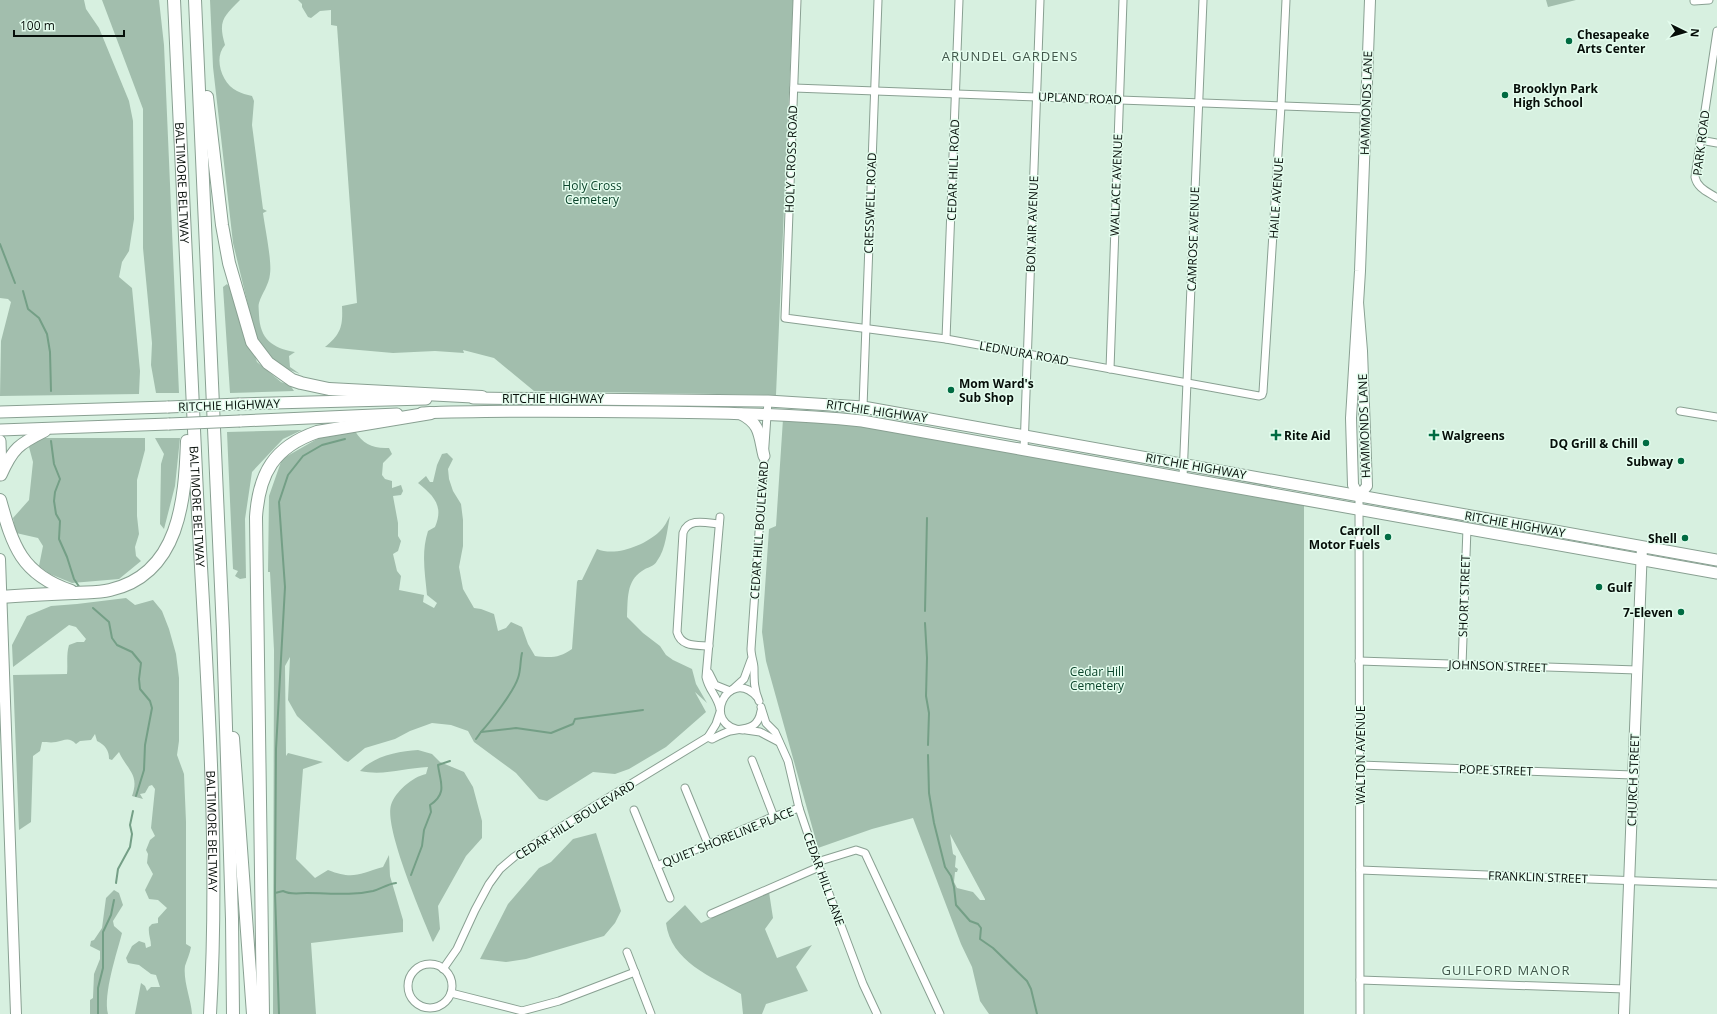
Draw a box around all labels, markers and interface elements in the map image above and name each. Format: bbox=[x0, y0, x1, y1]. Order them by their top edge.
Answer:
scale bar bbox=[14, 12, 124, 38]
north arrow bbox=[1665, 12, 1705, 52]
text: 100 m bbox=[20, 17, 55, 34]
place label: Chesapeake Arts Center bbox=[1577, 26, 1649, 57]
text: N bbox=[1688, 28, 1703, 38]
marker: Chesapeake Arts Center bbox=[1564, 36, 1574, 46]
district label: ARUNDEL GARDENS bbox=[942, 47, 1078, 65]
street label: HAMMONDS LANE bbox=[1356, 51, 1376, 155]
place label: Brooklyn Park High School bbox=[1513, 80, 1599, 111]
street label: UPLAND ROAD bbox=[1038, 88, 1122, 108]
marker: Brooklyn Park High School bbox=[1500, 90, 1510, 100]
street label: HOLY CROSS ROAD bbox=[781, 105, 801, 213]
street label: PARK ROAD bbox=[1689, 109, 1713, 177]
street label: CEDAR HILL ROAD bbox=[943, 119, 963, 221]
street label: BALTIMORE BELTWAY bbox=[172, 122, 194, 244]
street label: WALLACE AVENUE bbox=[1106, 134, 1126, 236]
street label: CRESSWELL ROAD bbox=[860, 152, 880, 254]
street label: HAILE AVENUE bbox=[1265, 157, 1287, 239]
street label: BON AIR AVENUE bbox=[1022, 175, 1042, 273]
park label: Holy Cross Cemetery bbox=[562, 177, 622, 208]
street label: CAMROSE AVENUE bbox=[1183, 186, 1203, 292]
street label: LEDNURA ROAD bbox=[978, 337, 1070, 369]
street label: HAMMONDS LANE bbox=[1354, 374, 1374, 478]
place label: Mom Ward's Sub Shop bbox=[959, 375, 1034, 406]
marker: Mom Ward's Sub Shop bbox=[946, 385, 956, 395]
street label: RITCHIE HIGHWAY bbox=[502, 390, 604, 407]
street label: RITCHIE HIGHWAY bbox=[178, 395, 281, 415]
street label: RITCHIE HIGHWAY bbox=[825, 395, 929, 427]
place label: Rite Aid bbox=[1284, 427, 1331, 444]
place label: Walgreens bbox=[1442, 427, 1505, 444]
marker: Rite Aid bbox=[1271, 430, 1281, 440]
marker: Walgreens bbox=[1429, 430, 1439, 440]
place label: DQ Grill & Chill bbox=[1550, 435, 1638, 452]
marker: DQ Grill & Chill bbox=[1641, 438, 1651, 448]
street label: BALTIMORE BELTWAY bbox=[186, 445, 210, 568]
street label: RITCHIE HIGHWAY bbox=[1144, 449, 1248, 483]
place label: Subway bbox=[1627, 453, 1673, 470]
marker: Subway bbox=[1676, 456, 1686, 466]
street label: CEDAR HILL BOULEVARD bbox=[746, 460, 772, 600]
street label: RITCHIE HIGHWAY bbox=[1463, 507, 1567, 541]
place label: Carroll Motor Fuels bbox=[1309, 522, 1380, 553]
place label: Shell bbox=[1648, 530, 1677, 547]
marker: Carroll Motor Fuels bbox=[1383, 532, 1393, 542]
marker: Shell bbox=[1680, 533, 1690, 543]
street label: SHORT STREET bbox=[1454, 554, 1474, 637]
place label: Gulf bbox=[1607, 579, 1633, 596]
marker: Gulf bbox=[1594, 582, 1604, 592]
place label: 7-Eleven bbox=[1623, 604, 1673, 621]
marker: 7-Eleven bbox=[1676, 607, 1686, 617]
street label: JOHNSON STREET bbox=[1447, 656, 1548, 676]
park label: Cedar Hill Cemetery bbox=[1070, 663, 1125, 694]
street label: WALTON AVENUE bbox=[1352, 706, 1369, 804]
street label: CHURCH STREET bbox=[1623, 733, 1643, 827]
street label: POPE STREET bbox=[1459, 760, 1534, 780]
street label: BALTIMORE BELTWAY bbox=[203, 770, 222, 892]
street label: CEDAR HILL BOULEVARD bbox=[512, 776, 638, 864]
street label: QUIET SHORELINE PLACE bbox=[660, 803, 796, 871]
street label: CEDAR HILL LANE bbox=[799, 830, 849, 928]
street label: FRANKLIN STREET bbox=[1488, 867, 1589, 887]
district label: GUILFORD MANOR bbox=[1442, 961, 1570, 979]

